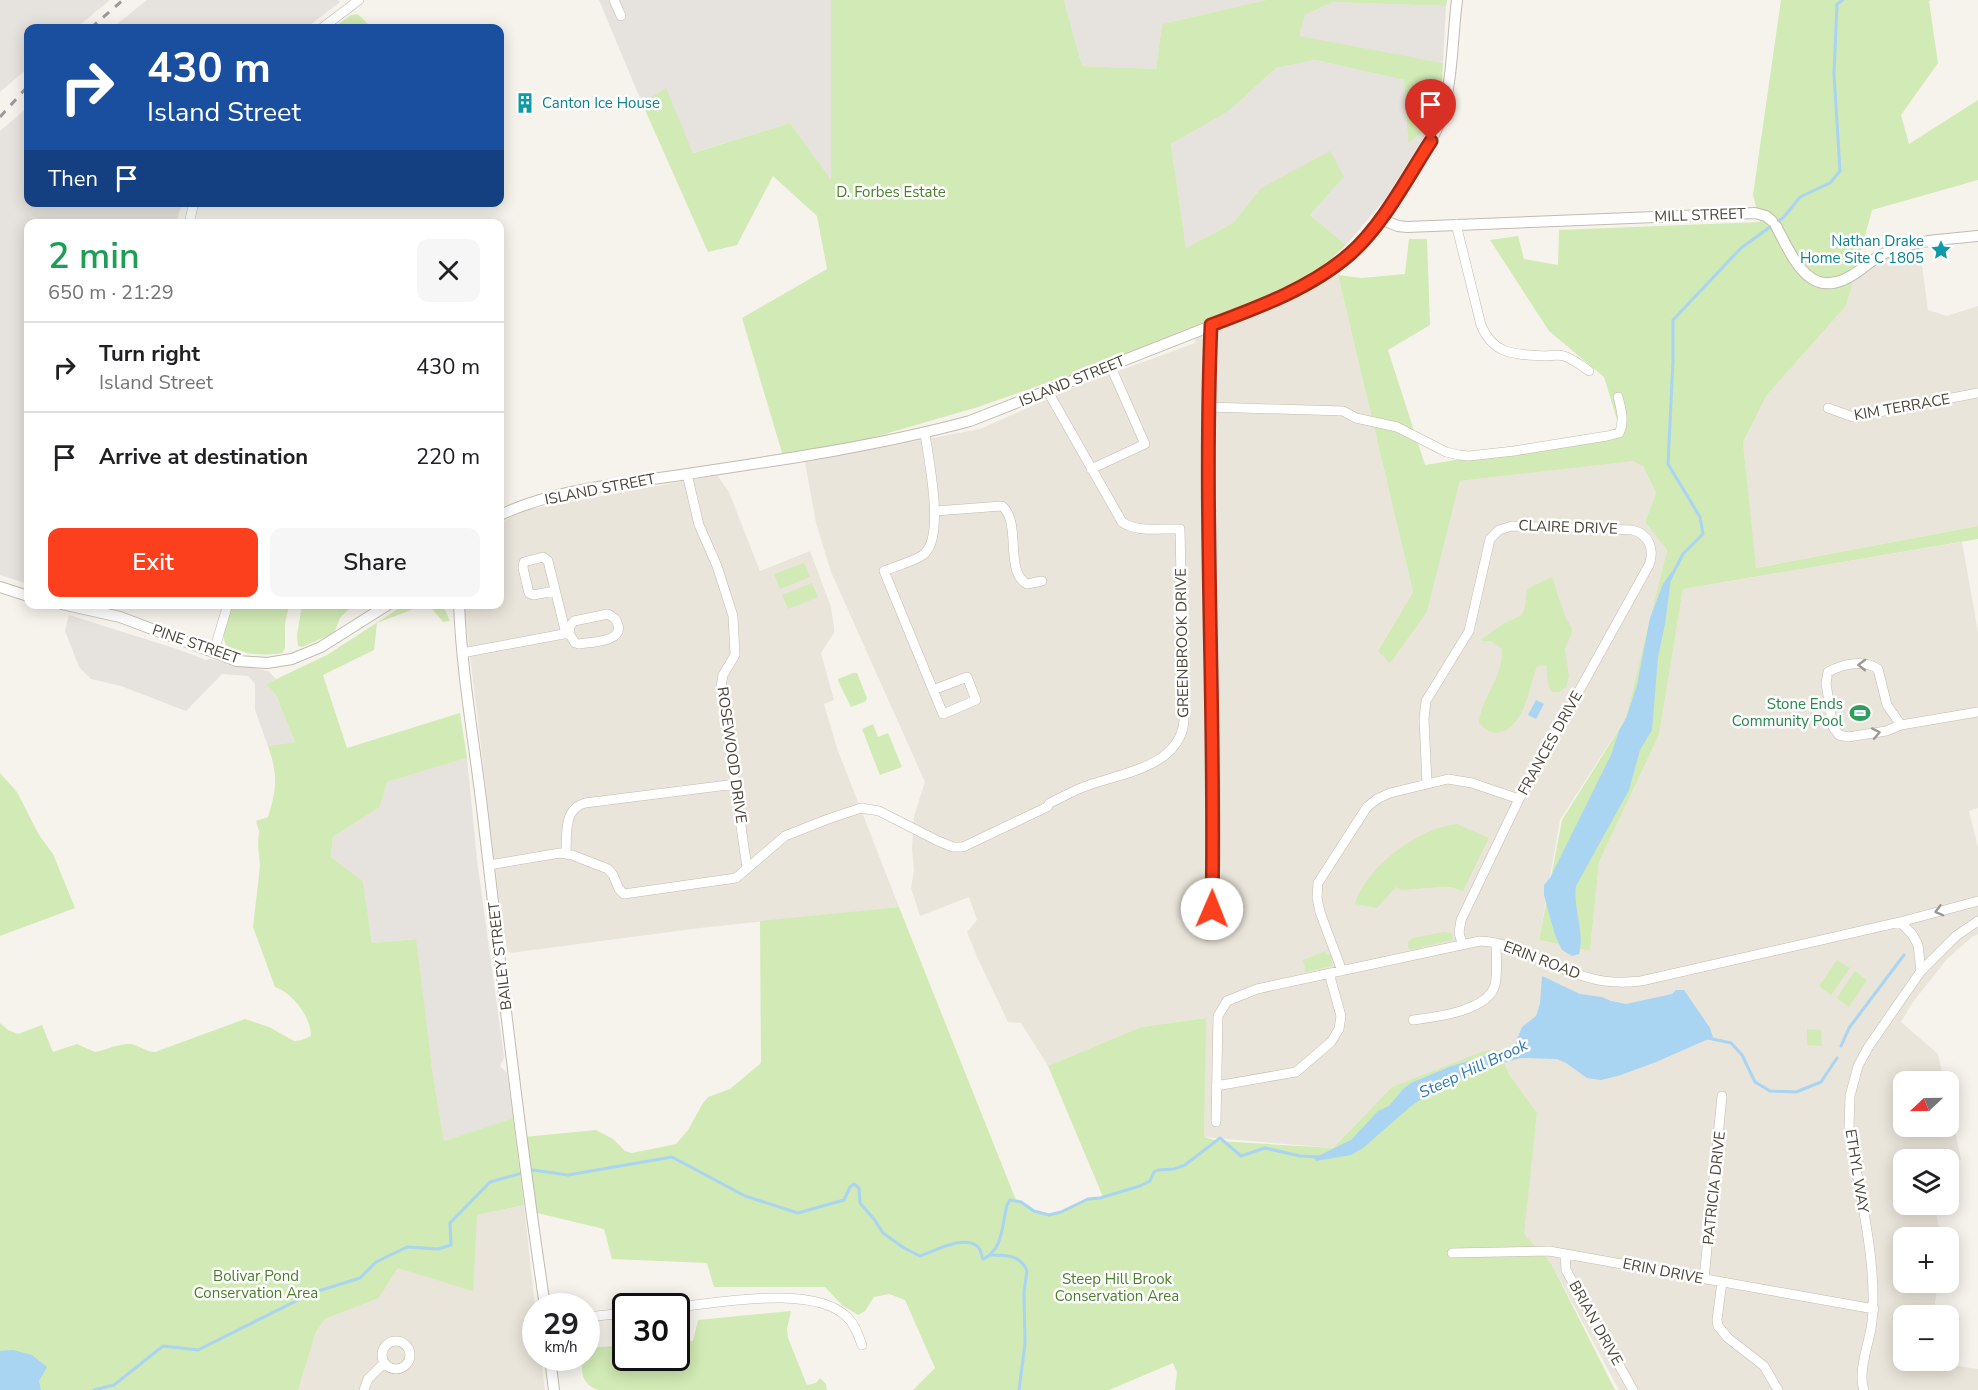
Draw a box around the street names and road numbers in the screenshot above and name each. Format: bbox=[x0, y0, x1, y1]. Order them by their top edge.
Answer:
street label: MILL STREET bbox=[1654, 203, 1746, 227]
street label: ISLAND STREET bbox=[1016, 351, 1128, 411]
street label: KIM TERRACE bbox=[1852, 389, 1952, 425]
street label: ISLAND STREET bbox=[543, 468, 657, 510]
street label: CLAIRE DRIVE bbox=[1518, 515, 1618, 539]
street label: GREENBROOK DRIVE bbox=[1171, 568, 1193, 718]
street label: PINE STREET bbox=[150, 620, 242, 668]
street label: ROSEWOOD DRIVE bbox=[713, 685, 751, 825]
street label: FRANCES DRIVE bbox=[1513, 687, 1587, 799]
street label: BAILEY STREET bbox=[483, 901, 517, 1011]
street label: ERIN ROAD bbox=[1501, 936, 1583, 984]
street label: ETHYL WAY bbox=[1840, 1128, 1874, 1215]
street label: PATRICIA DRIVE bbox=[1698, 1130, 1730, 1246]
street label: ERIN DRIVE bbox=[1621, 1253, 1705, 1289]
street label: BRIAN DRIVE bbox=[1564, 1277, 1628, 1369]

